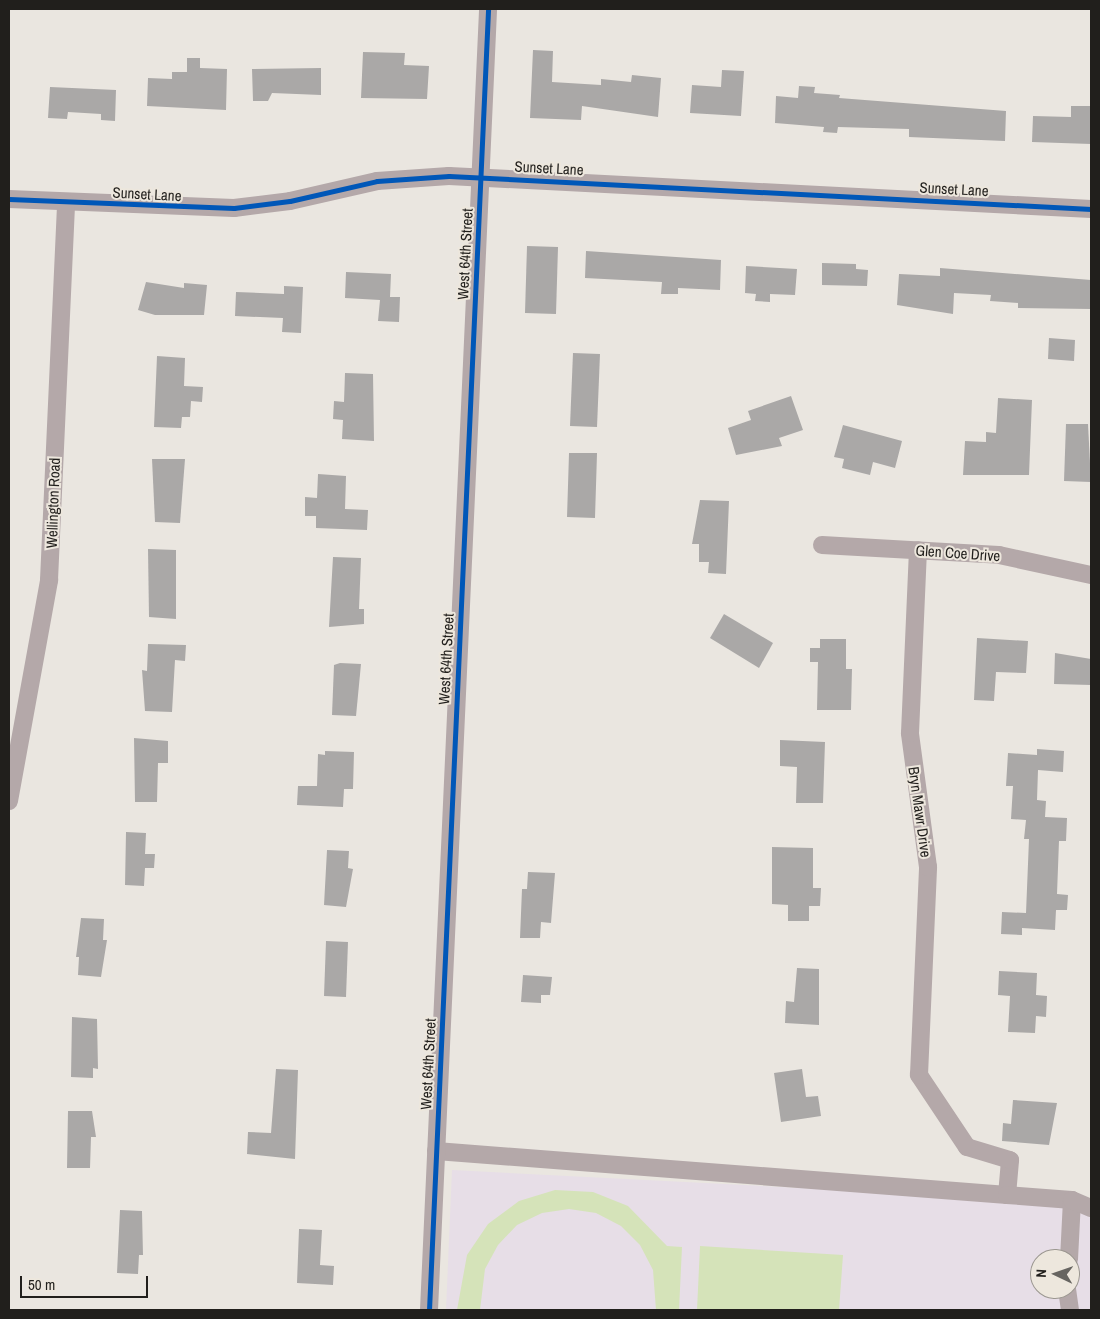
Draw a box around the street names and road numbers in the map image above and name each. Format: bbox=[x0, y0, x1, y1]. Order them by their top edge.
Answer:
street label: Sunset Lane bbox=[514, 157, 584, 179]
street label: Sunset Lane bbox=[919, 178, 989, 200]
street label: Sunset Lane bbox=[112, 183, 182, 205]
street label: West 64th Street bbox=[454, 208, 476, 300]
street label: Wellington Road bbox=[42, 457, 64, 549]
street label: Glen Coe Drive bbox=[915, 541, 1001, 565]
street label: West 64th Street bbox=[435, 613, 457, 705]
street label: Bryn Mawr Drive bbox=[905, 765, 935, 859]
street label: West 64th Street bbox=[417, 1018, 439, 1110]

